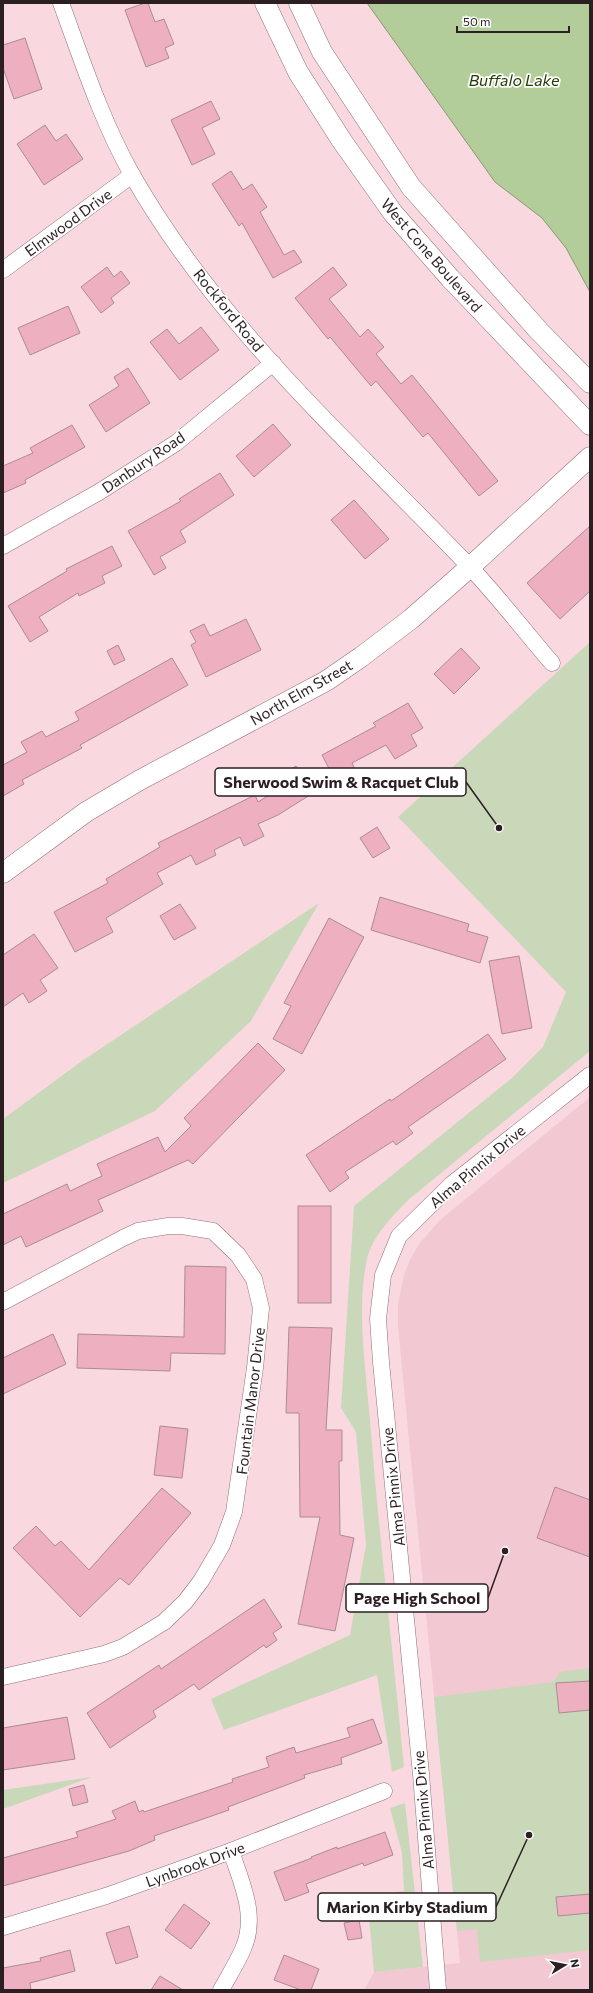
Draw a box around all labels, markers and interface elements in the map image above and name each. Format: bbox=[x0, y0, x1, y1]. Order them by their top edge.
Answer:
scale bar bbox=[457, 8, 569, 34]
text: 50 m bbox=[463, 14, 491, 28]
water label: Buffalo Lake bbox=[469, 70, 560, 89]
street label: Elmwood Drive bbox=[21, 184, 115, 260]
street label: West Cone Boulevard bbox=[378, 194, 486, 316]
street label: Rockford Road bbox=[190, 265, 268, 355]
street label: Danbury Road bbox=[98, 428, 188, 496]
street label: North Elm Street bbox=[247, 655, 355, 729]
callout: Sherwood Swim & Racquet Club bbox=[215, 768, 466, 796]
text: Sherwood Swim & Racquet Club bbox=[223, 772, 459, 791]
street label: Alma Pinnix Drive bbox=[425, 1121, 529, 1211]
street label: Fountain Manor Drive bbox=[232, 1326, 268, 1476]
street label: Alma Pinnix Drive bbox=[378, 1427, 408, 1547]
callout: Page High School bbox=[346, 1584, 488, 1612]
text: Page High School bbox=[354, 1588, 480, 1607]
street label: Alma Pinnix Drive bbox=[409, 1750, 437, 1870]
street label: Lynbrook Drive bbox=[143, 1838, 247, 1890]
callout: Marion Kirby Stadium bbox=[318, 1893, 496, 1921]
text: Marion Kirby Stadium bbox=[326, 1897, 488, 1916]
north arrow bbox=[545, 1945, 585, 1985]
text: N bbox=[568, 1958, 582, 1968]

